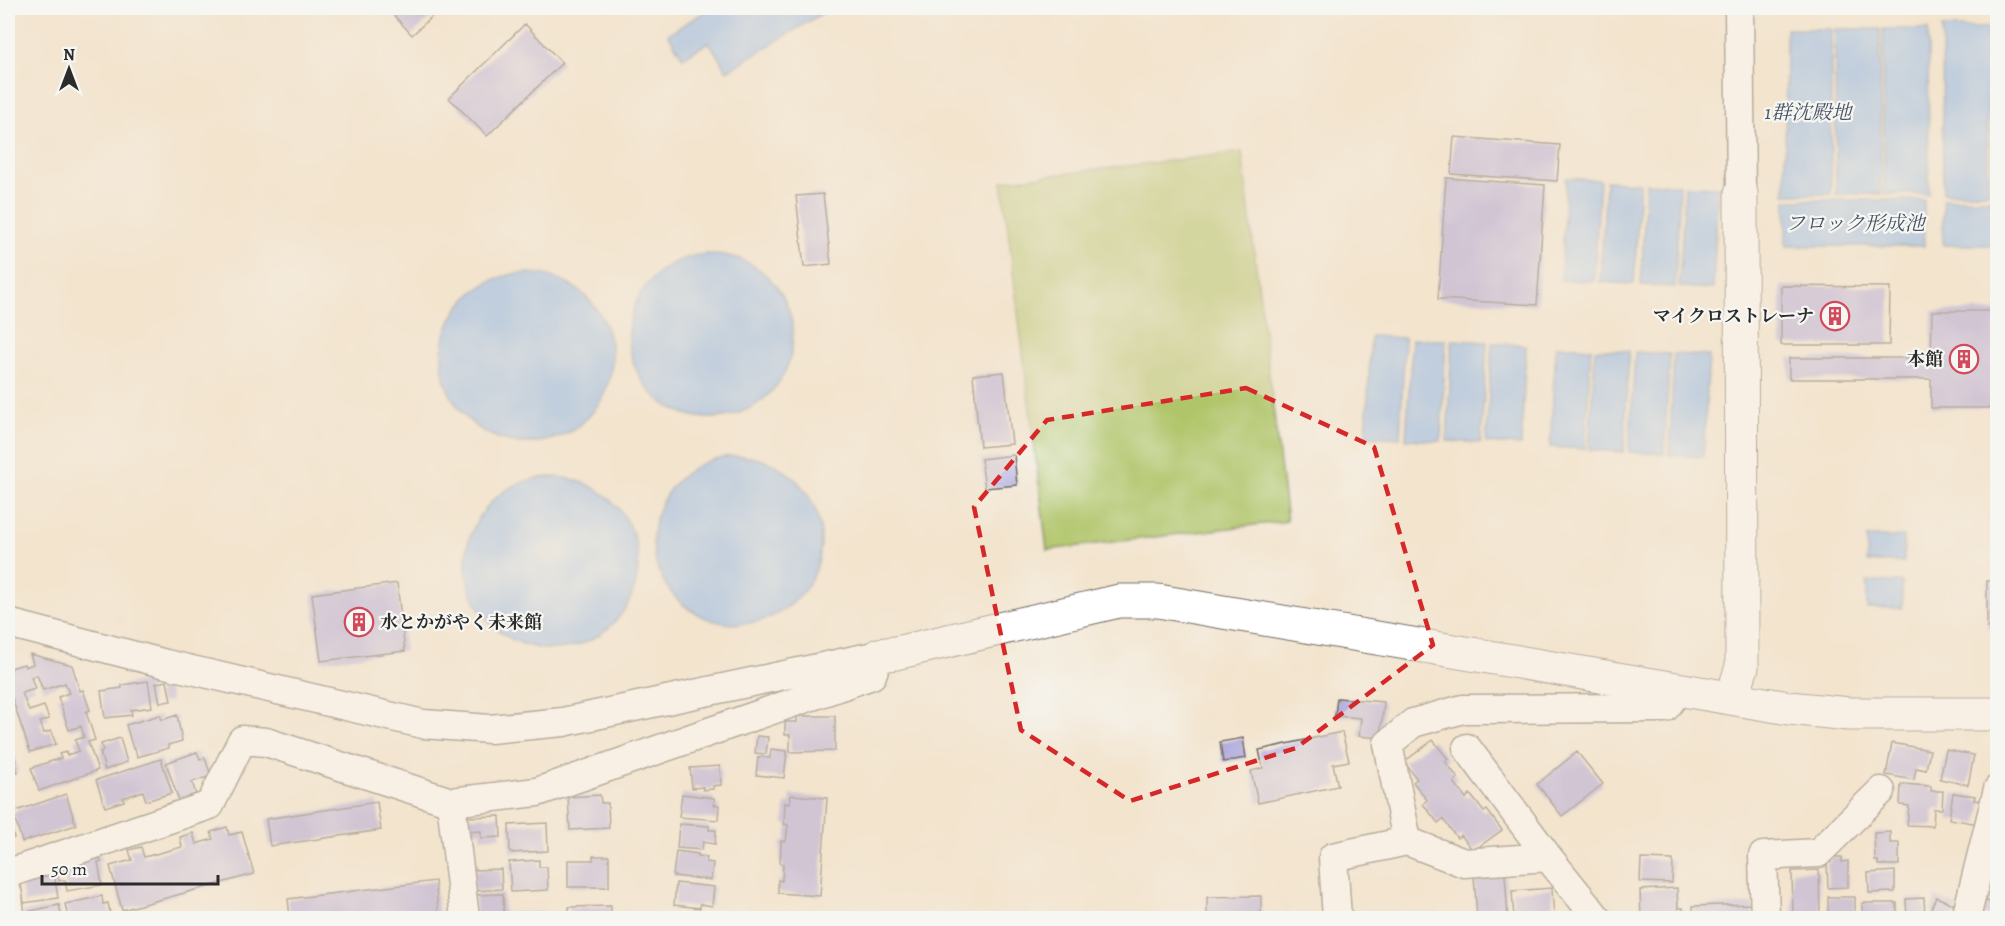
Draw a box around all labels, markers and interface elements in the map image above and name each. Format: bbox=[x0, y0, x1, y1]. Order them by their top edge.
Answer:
north arrow bbox=[39, 39, 99, 99]
text: N bbox=[63, 44, 75, 66]
water label: 1群沈殿地 bbox=[1765, 99, 1853, 126]
water label: フロック形成池 bbox=[1785, 210, 1927, 237]
building icon: マイクロストレーナ bbox=[1819, 300, 1851, 332]
place label: マイクロストレーナ bbox=[1653, 304, 1814, 328]
building icon: 本館 bbox=[1948, 343, 1980, 375]
place label: 本館 bbox=[1907, 347, 1943, 371]
building icon: 水とかがやく未来館 bbox=[343, 606, 375, 638]
place label: 水とかがやく未来館 bbox=[380, 610, 542, 634]
scale bar bbox=[42, 848, 218, 886]
text: 50 m bbox=[51, 857, 87, 881]

